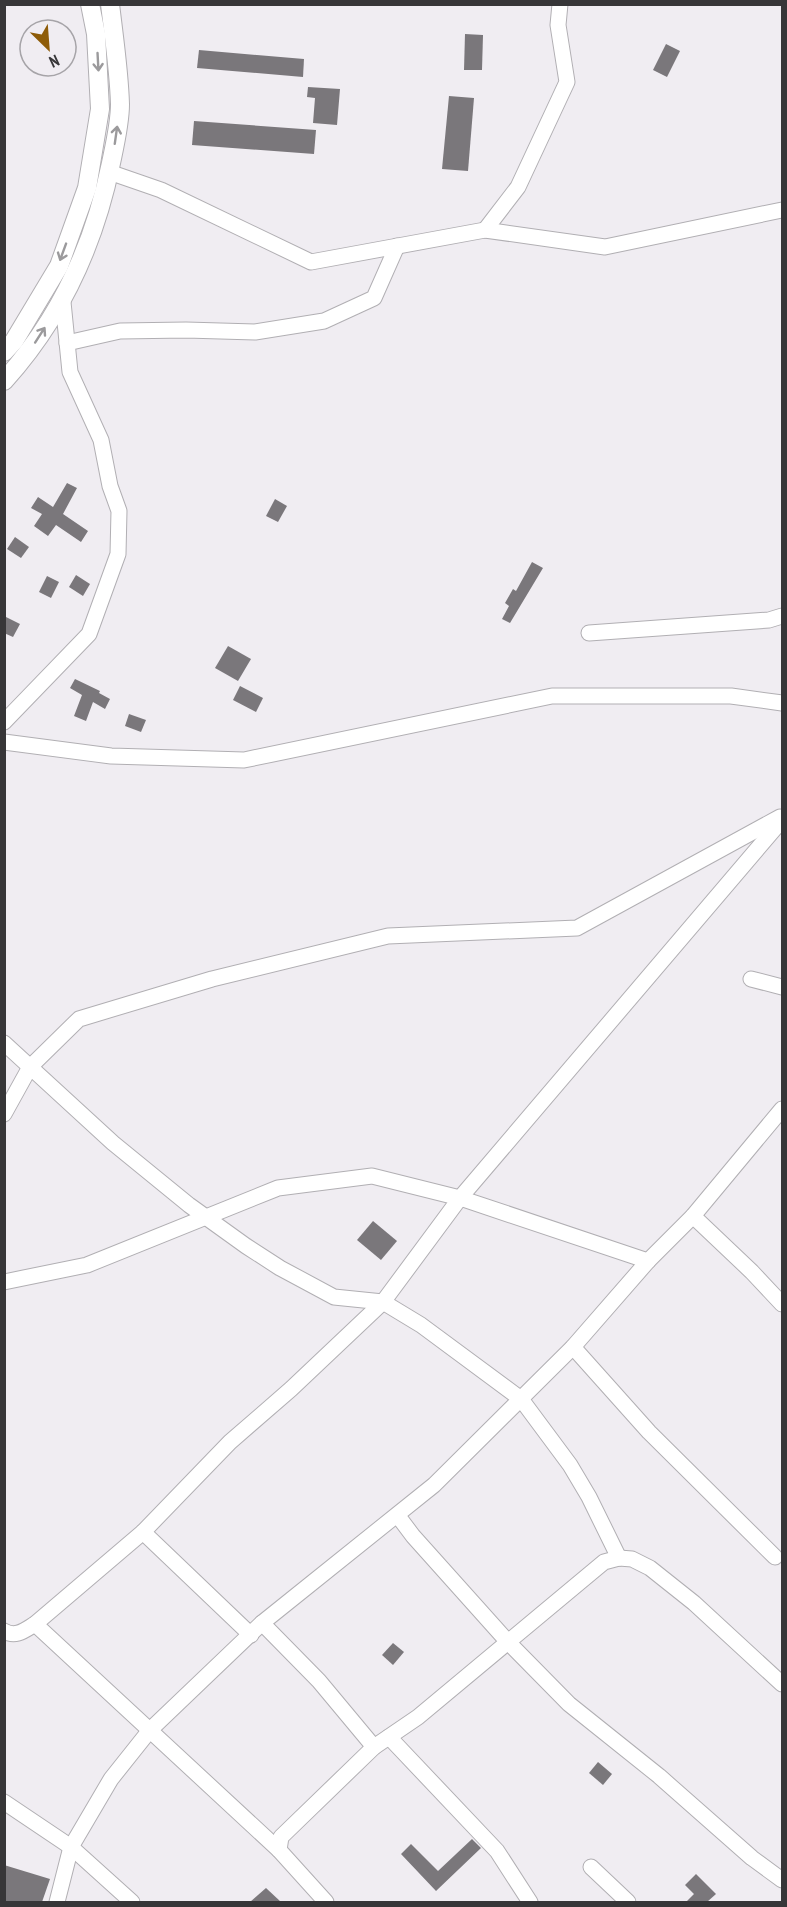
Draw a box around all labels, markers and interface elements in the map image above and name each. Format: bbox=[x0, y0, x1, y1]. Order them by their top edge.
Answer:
north arrow bbox=[18, 18, 78, 78]
text: N bbox=[46, 51, 62, 72]
one-way arrow bbox=[92, 52, 103, 72]
one-way arrow bbox=[110, 126, 121, 145]
one-way arrow bbox=[57, 242, 68, 261]
one-way arrow bbox=[34, 327, 47, 344]

